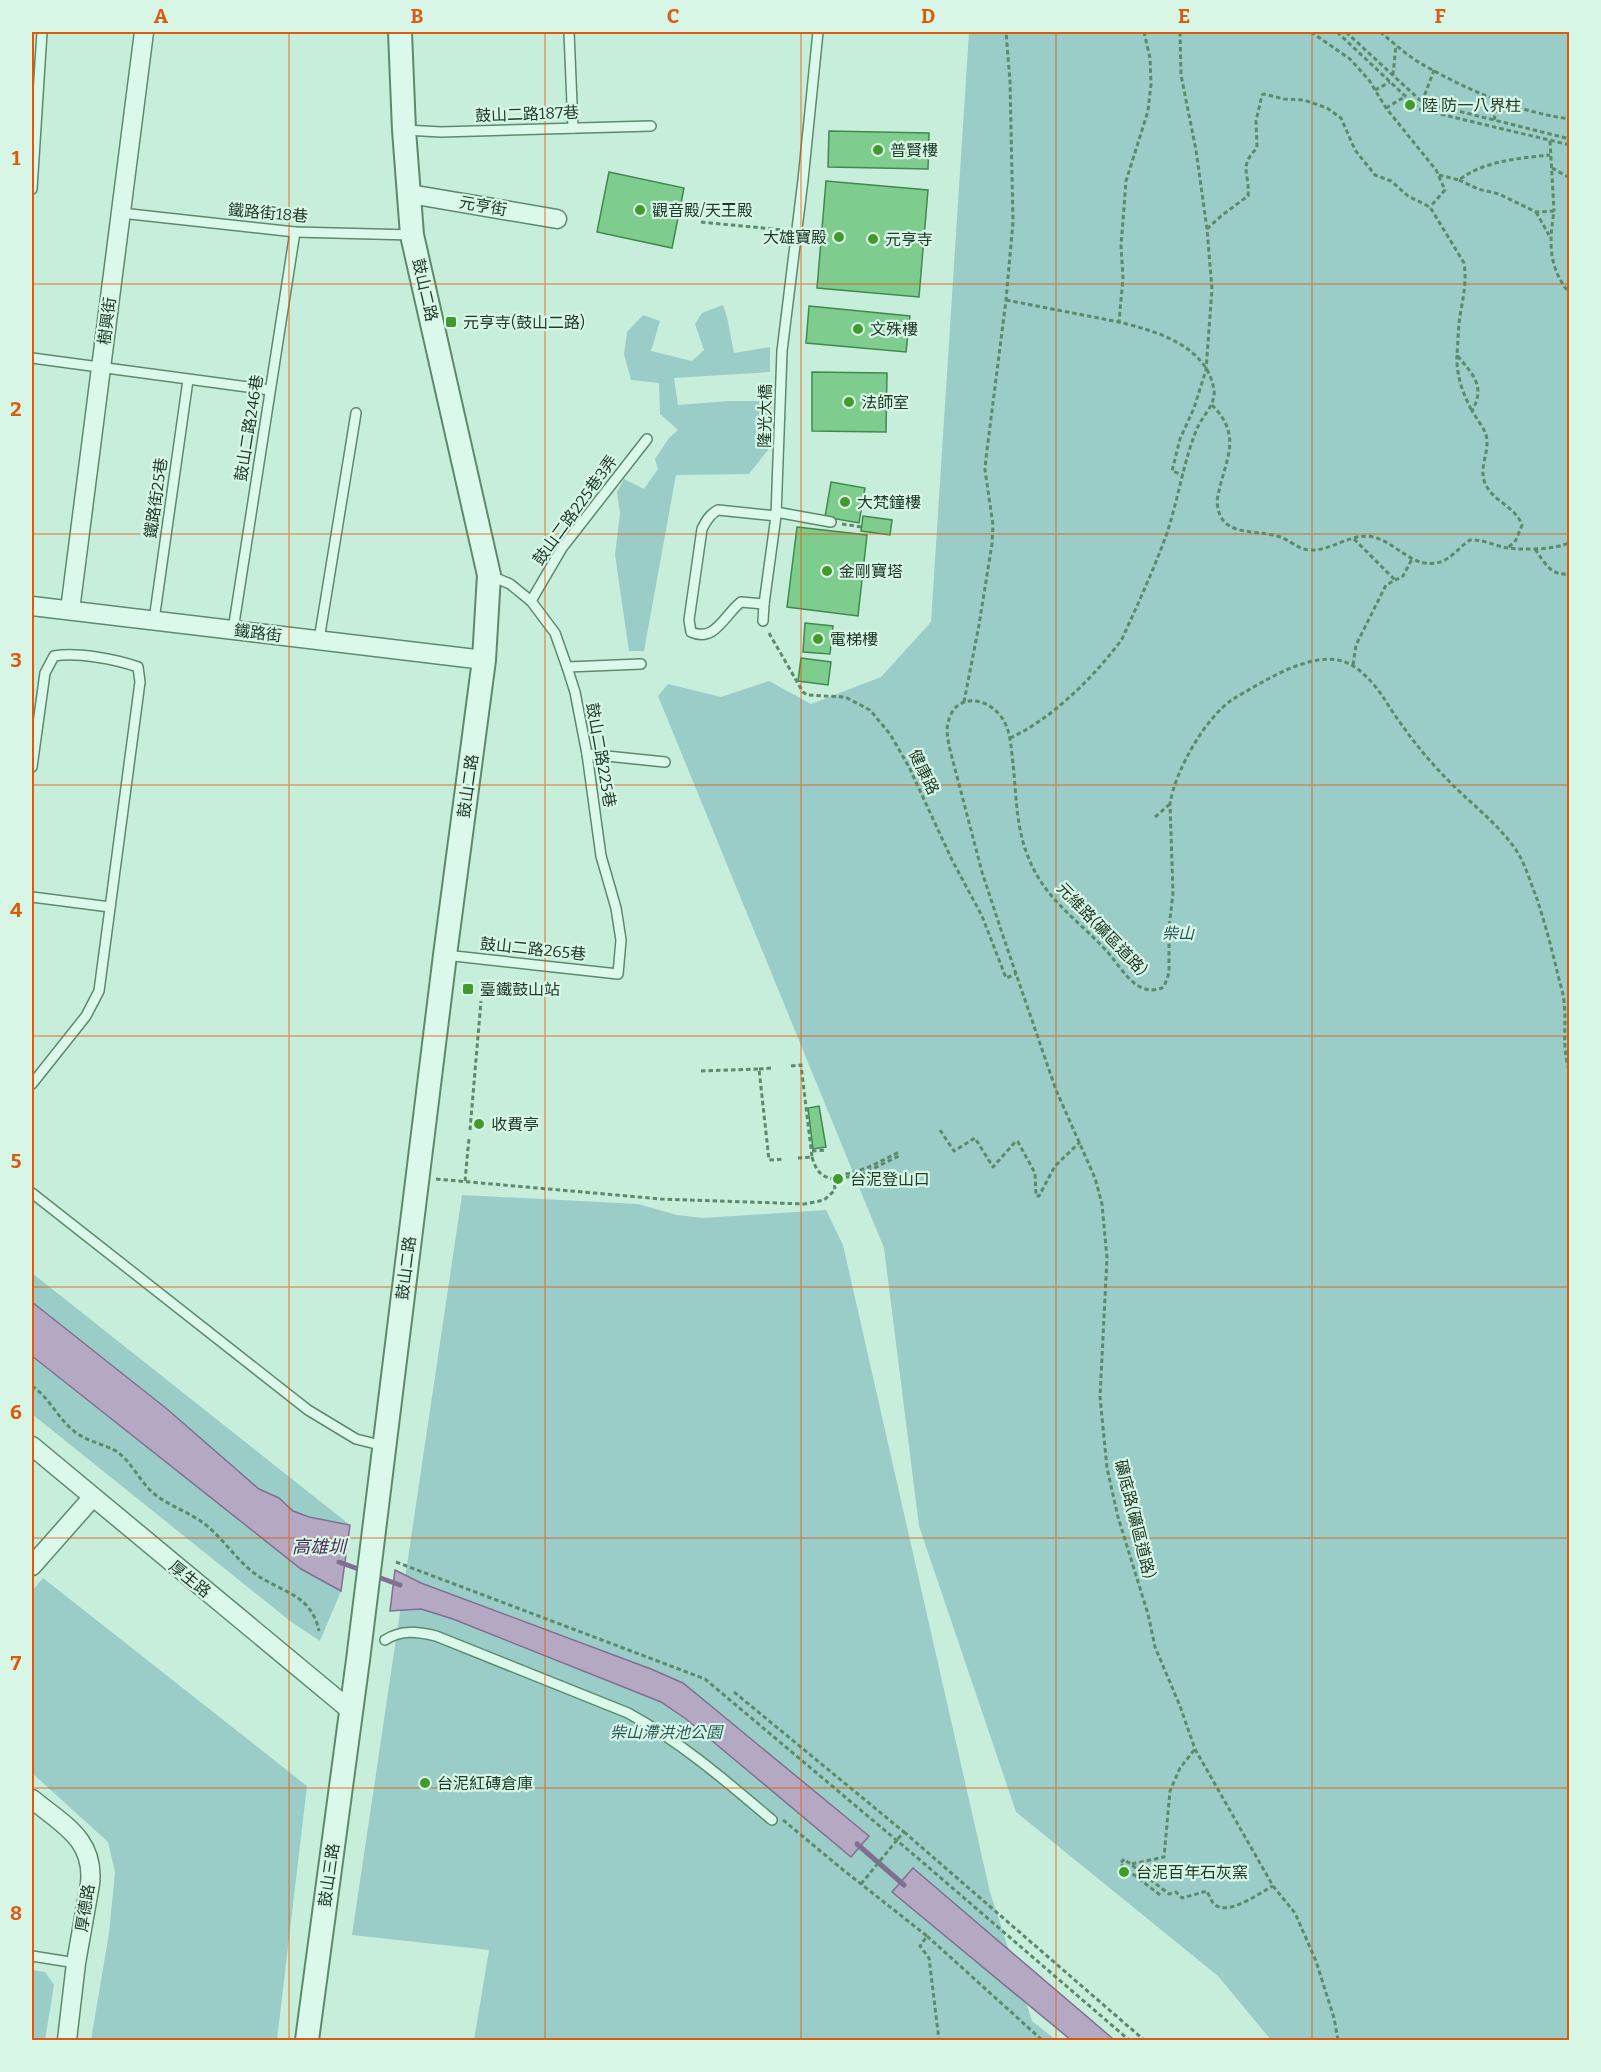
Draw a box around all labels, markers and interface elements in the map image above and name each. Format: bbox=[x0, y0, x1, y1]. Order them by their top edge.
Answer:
text: A bbox=[154, 4, 169, 28]
text: B bbox=[411, 4, 424, 28]
text: C bbox=[667, 4, 679, 28]
text: D bbox=[921, 4, 935, 28]
text: E bbox=[1178, 4, 1190, 28]
text: F bbox=[1434, 4, 1446, 28]
place label: 陸 防一八界柱 bbox=[1422, 96, 1521, 115]
marker: 陸 防一八界柱 bbox=[1403, 98, 1417, 112]
street label: 鼓山二路187巷 bbox=[475, 103, 579, 125]
place label: 普賢樓 bbox=[890, 141, 938, 160]
marker: 普賢樓 bbox=[871, 143, 885, 157]
text: 1 bbox=[12, 146, 21, 170]
street label: 元亨街 bbox=[458, 192, 508, 220]
street label: 鐵路街18巷 bbox=[227, 200, 309, 226]
place label: 觀音殿/天王殿 bbox=[652, 201, 753, 220]
marker: 觀音殿/天王殿 bbox=[633, 203, 647, 217]
place label: 大雄寶殿 bbox=[763, 228, 827, 247]
marker: 大雄寶殿 bbox=[832, 230, 846, 244]
place label: 元亨寺 bbox=[885, 230, 933, 249]
marker: 元亨寺 bbox=[866, 232, 880, 246]
street label: 鼓山二路 bbox=[409, 257, 441, 323]
street label: 樹興街 bbox=[95, 296, 119, 346]
place label: 元亨寺(鼓山二路) bbox=[463, 313, 585, 332]
marker: 元亨寺(鼓山二路) bbox=[444, 315, 458, 329]
place label: 文殊樓 bbox=[870, 320, 918, 339]
marker: 文殊樓 bbox=[851, 322, 865, 336]
street label: 鼓山二路246巷 bbox=[231, 373, 267, 483]
street label: 隆光大橋 bbox=[755, 384, 775, 448]
place label: 法師室 bbox=[861, 393, 909, 412]
marker: 法師室 bbox=[842, 395, 856, 409]
text: 2 bbox=[10, 397, 22, 421]
street label: 鼓山二路225巷3弄 bbox=[529, 451, 621, 569]
street label: 鐵路街25巷 bbox=[141, 456, 171, 540]
place label: 大梵鐘樓 bbox=[857, 493, 921, 512]
marker: 大梵鐘樓 bbox=[838, 495, 852, 509]
place label: 金剛寶塔 bbox=[839, 562, 903, 581]
marker: 金剛寶塔 bbox=[820, 564, 834, 578]
street label: 鐵路街 bbox=[233, 621, 283, 645]
place label: 電梯樓 bbox=[830, 630, 878, 649]
marker: 電梯樓 bbox=[811, 632, 825, 646]
text: 3 bbox=[10, 648, 22, 672]
street label: 鼓山二路225巷 bbox=[582, 701, 620, 809]
street label: 健康路 bbox=[905, 746, 943, 798]
street label: 鼓山二路 bbox=[454, 753, 482, 819]
street label: 元維路(礦區道路) bbox=[1053, 879, 1151, 979]
text: 4 bbox=[10, 898, 22, 922]
park label: 柴山 bbox=[1162, 924, 1195, 943]
street label: 鼓山二路265巷 bbox=[479, 934, 587, 964]
place label: 臺鐵鼓山站 bbox=[480, 980, 560, 999]
marker: 臺鐵鼓山站 bbox=[461, 982, 475, 996]
place label: 收費亭 bbox=[491, 1115, 539, 1134]
marker: 收費亭 bbox=[472, 1117, 486, 1131]
text: 5 bbox=[11, 1149, 22, 1173]
place label: 台泥登山口 bbox=[850, 1170, 930, 1189]
marker: 台泥登山口 bbox=[831, 1172, 845, 1186]
street label: 鼓山二路 bbox=[393, 1235, 419, 1301]
text: 6 bbox=[10, 1400, 22, 1424]
street label: 礦底路(礦區道路) bbox=[1111, 1458, 1159, 1580]
water label: 高雄圳 bbox=[292, 1536, 349, 1558]
street label: 厚生路 bbox=[165, 1557, 215, 1601]
text: 7 bbox=[11, 1651, 22, 1675]
park label: 柴山滯洪池公園 bbox=[610, 1723, 724, 1742]
place label: 台泥紅磚倉庫 bbox=[437, 1774, 533, 1793]
marker: 台泥紅磚倉庫 bbox=[418, 1776, 432, 1790]
street label: 鼓山三路 bbox=[315, 1842, 343, 1908]
place label: 台泥百年石灰窯 bbox=[1136, 1863, 1248, 1882]
marker: 台泥百年石灰窯 bbox=[1117, 1865, 1131, 1879]
street label: 厚德路 bbox=[72, 1883, 98, 1933]
text: 8 bbox=[10, 1901, 22, 1925]

